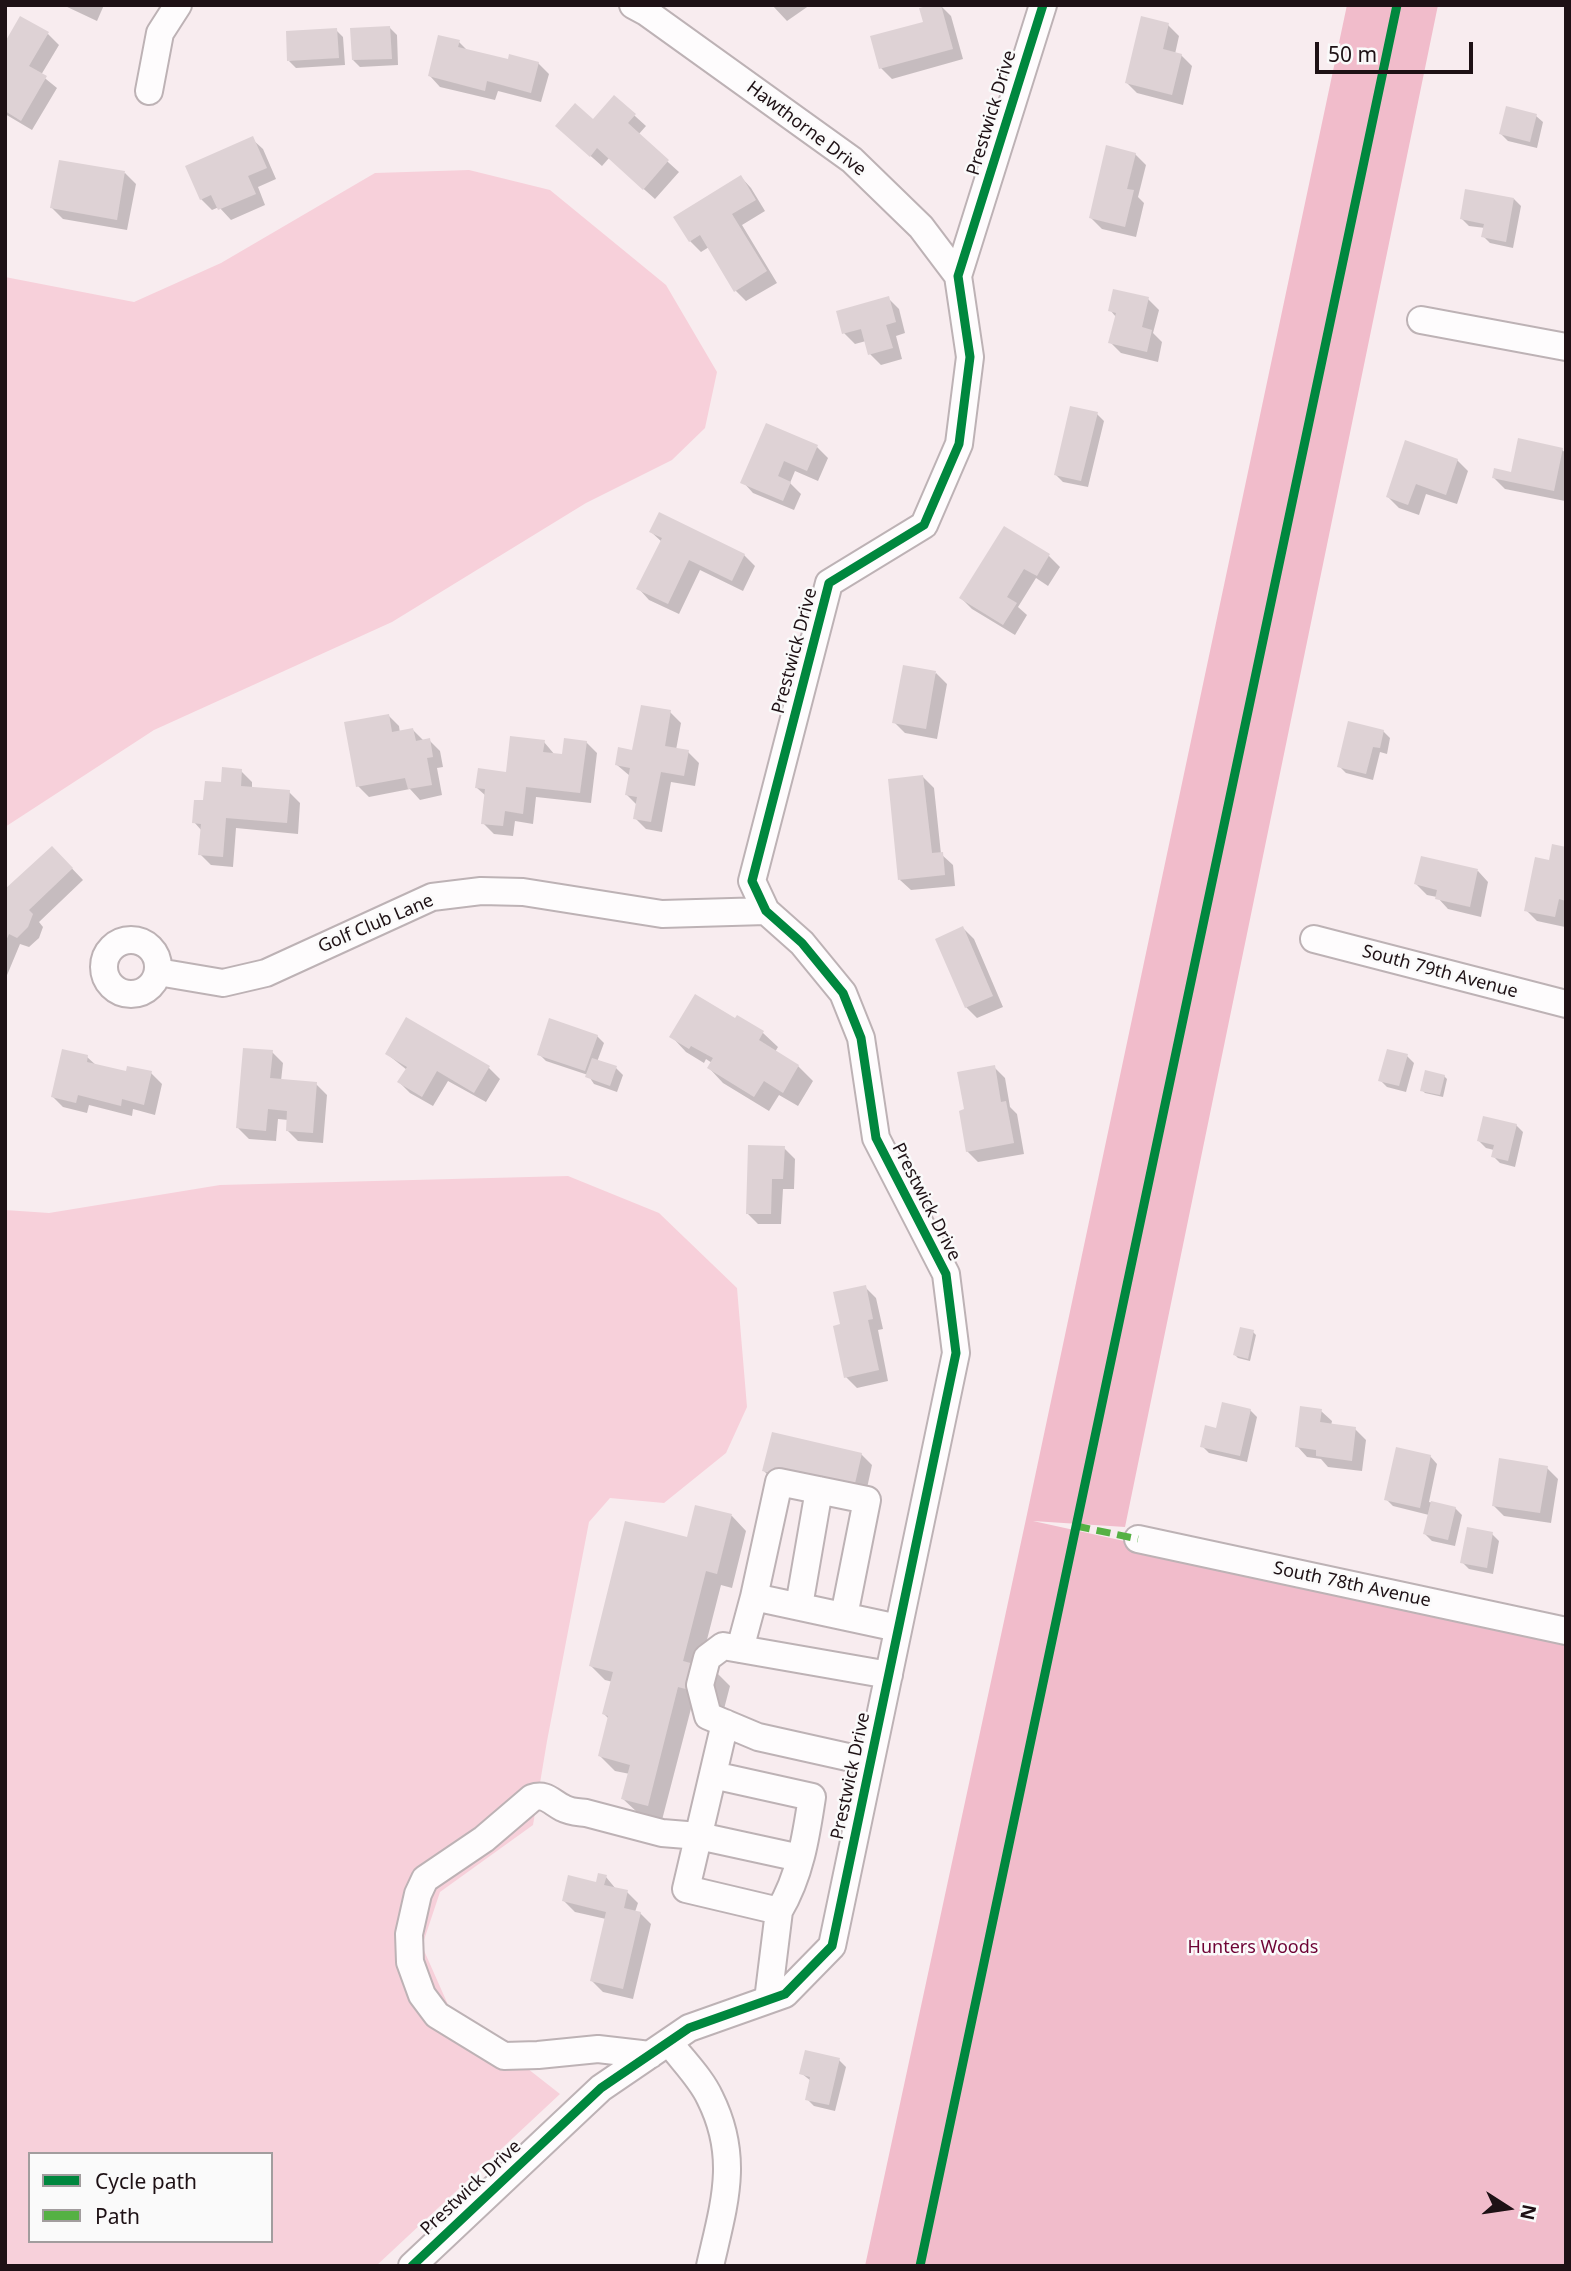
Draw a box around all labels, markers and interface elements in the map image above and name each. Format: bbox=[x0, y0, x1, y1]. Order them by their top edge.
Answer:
scale bar bbox=[1319, 28, 1476, 72]
text: 50 m bbox=[1328, 40, 1377, 68]
street label: Prestwick Drive bbox=[963, 48, 1021, 178]
street label: Hawthorne Drive bbox=[742, 77, 870, 181]
street label: Prestwick Drive bbox=[768, 586, 822, 716]
street label: Golf Club Lane bbox=[315, 890, 437, 958]
street label: South 79th Avenue bbox=[1360, 941, 1520, 1003]
street label: Prestwick Drive bbox=[887, 1139, 965, 1265]
street label: South 78th Avenue bbox=[1271, 1558, 1433, 1612]
street label: Prestwick Drive bbox=[827, 1710, 875, 1842]
park label: Hunters Woods bbox=[1188, 1937, 1318, 1959]
street label: Prestwick Drive bbox=[416, 2136, 526, 2240]
legend bbox=[28, 2152, 273, 2243]
text: Cycle path bbox=[95, 2167, 197, 2195]
north arrow bbox=[1473, 2173, 1543, 2243]
text: Path bbox=[95, 2202, 140, 2230]
text: N bbox=[1514, 2202, 1543, 2223]

